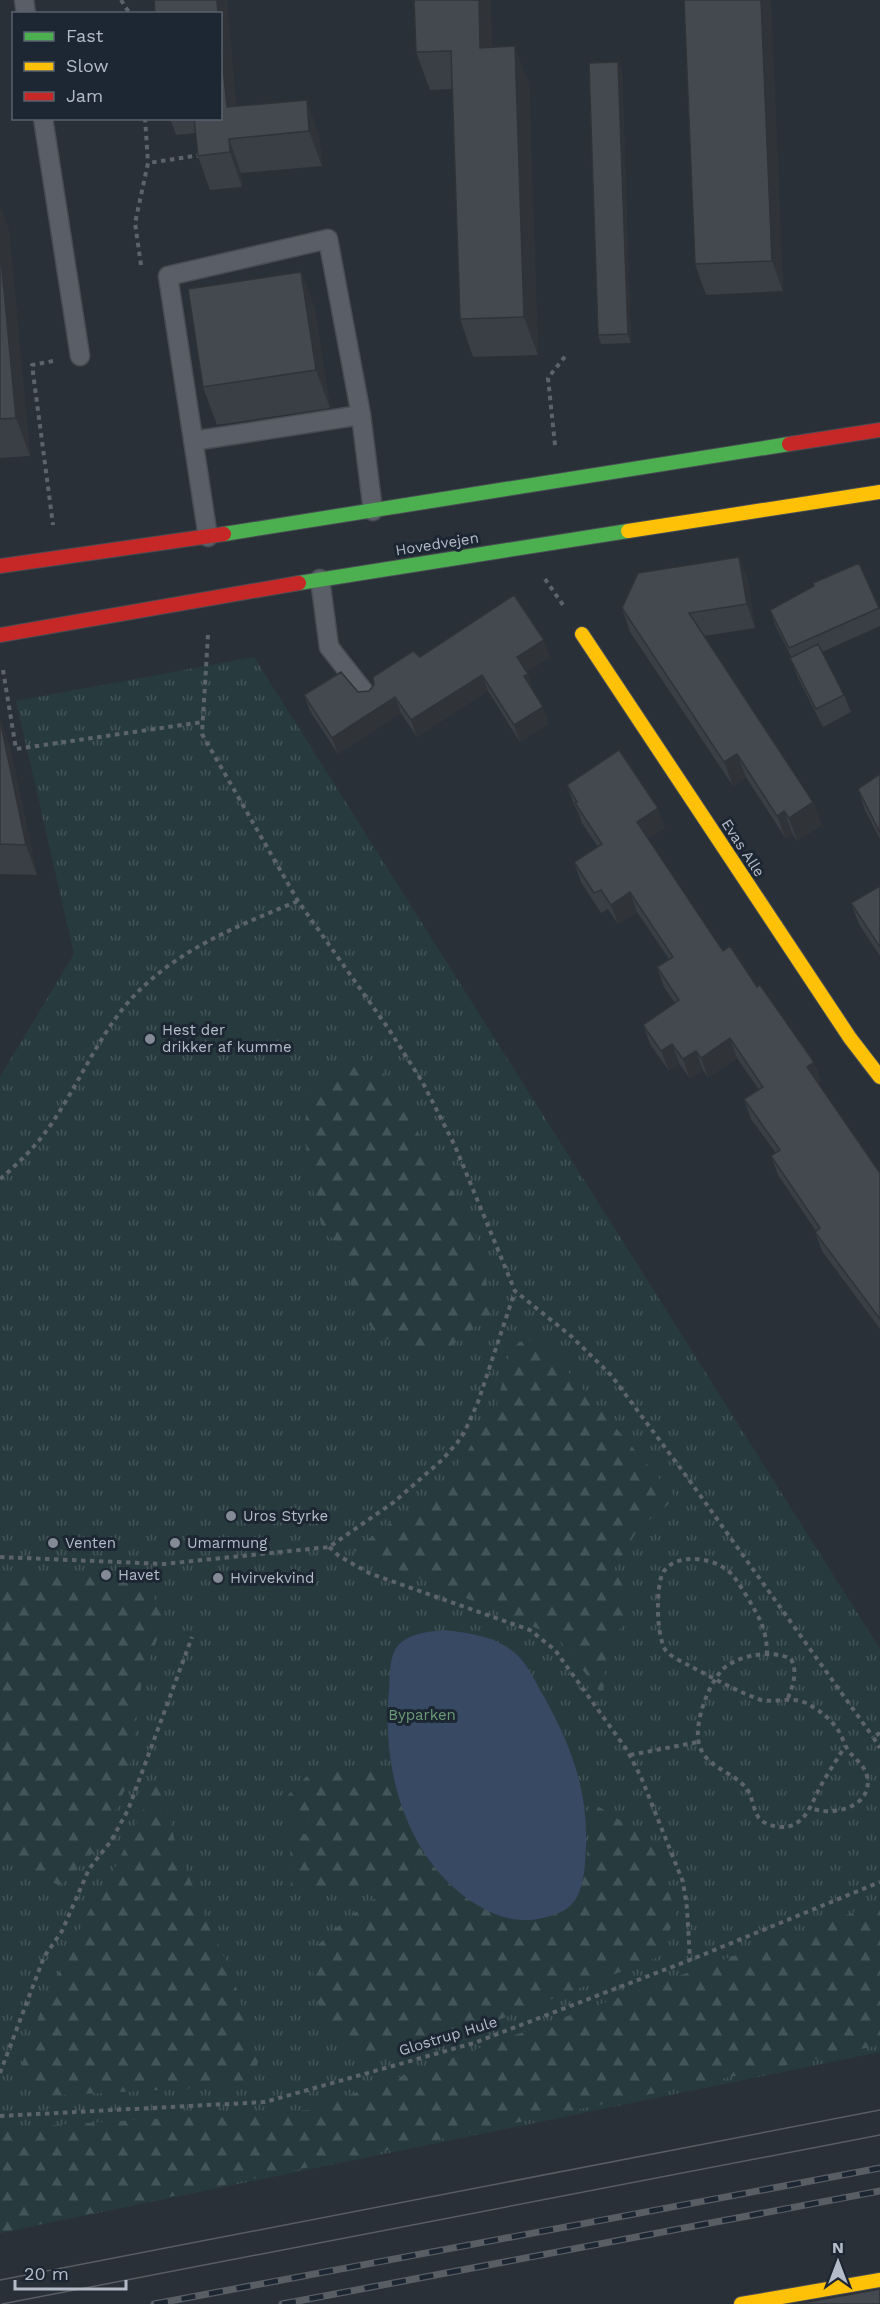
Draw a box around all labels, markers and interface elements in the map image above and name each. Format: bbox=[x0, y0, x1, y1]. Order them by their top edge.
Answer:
legend bbox=[12, 12, 222, 120]
text: Fast bbox=[66, 25, 104, 46]
text: Slow bbox=[66, 55, 109, 76]
text: Jam bbox=[66, 85, 103, 106]
street label: Hovedvejen bbox=[394, 529, 480, 559]
street label: Evas Alle bbox=[718, 816, 768, 880]
place label: Hest der drikker af kumme bbox=[162, 1021, 292, 1056]
marker: Hest der drikker af kumme bbox=[143, 1032, 157, 1046]
place label: Uros Styrke bbox=[243, 1507, 328, 1525]
marker: Uros Styrke bbox=[224, 1509, 238, 1523]
place label: Venten bbox=[65, 1534, 116, 1552]
place label: Umarmung bbox=[187, 1534, 267, 1552]
marker: Venten bbox=[46, 1536, 60, 1550]
marker: Umarmung bbox=[168, 1536, 182, 1550]
place label: Havet bbox=[118, 1566, 160, 1584]
marker: Havet bbox=[99, 1568, 113, 1582]
place label: Hvirvekvind bbox=[230, 1569, 314, 1587]
marker: Hvirvekvind bbox=[211, 1571, 225, 1585]
park label: Byparken bbox=[388, 1706, 456, 1724]
street label: Glostrup Hule bbox=[397, 2012, 499, 2060]
north arrow bbox=[808, 2232, 868, 2292]
text: N bbox=[832, 2238, 844, 2257]
scale bar bbox=[15, 2253, 126, 2291]
text: 20 m bbox=[24, 2263, 69, 2284]

